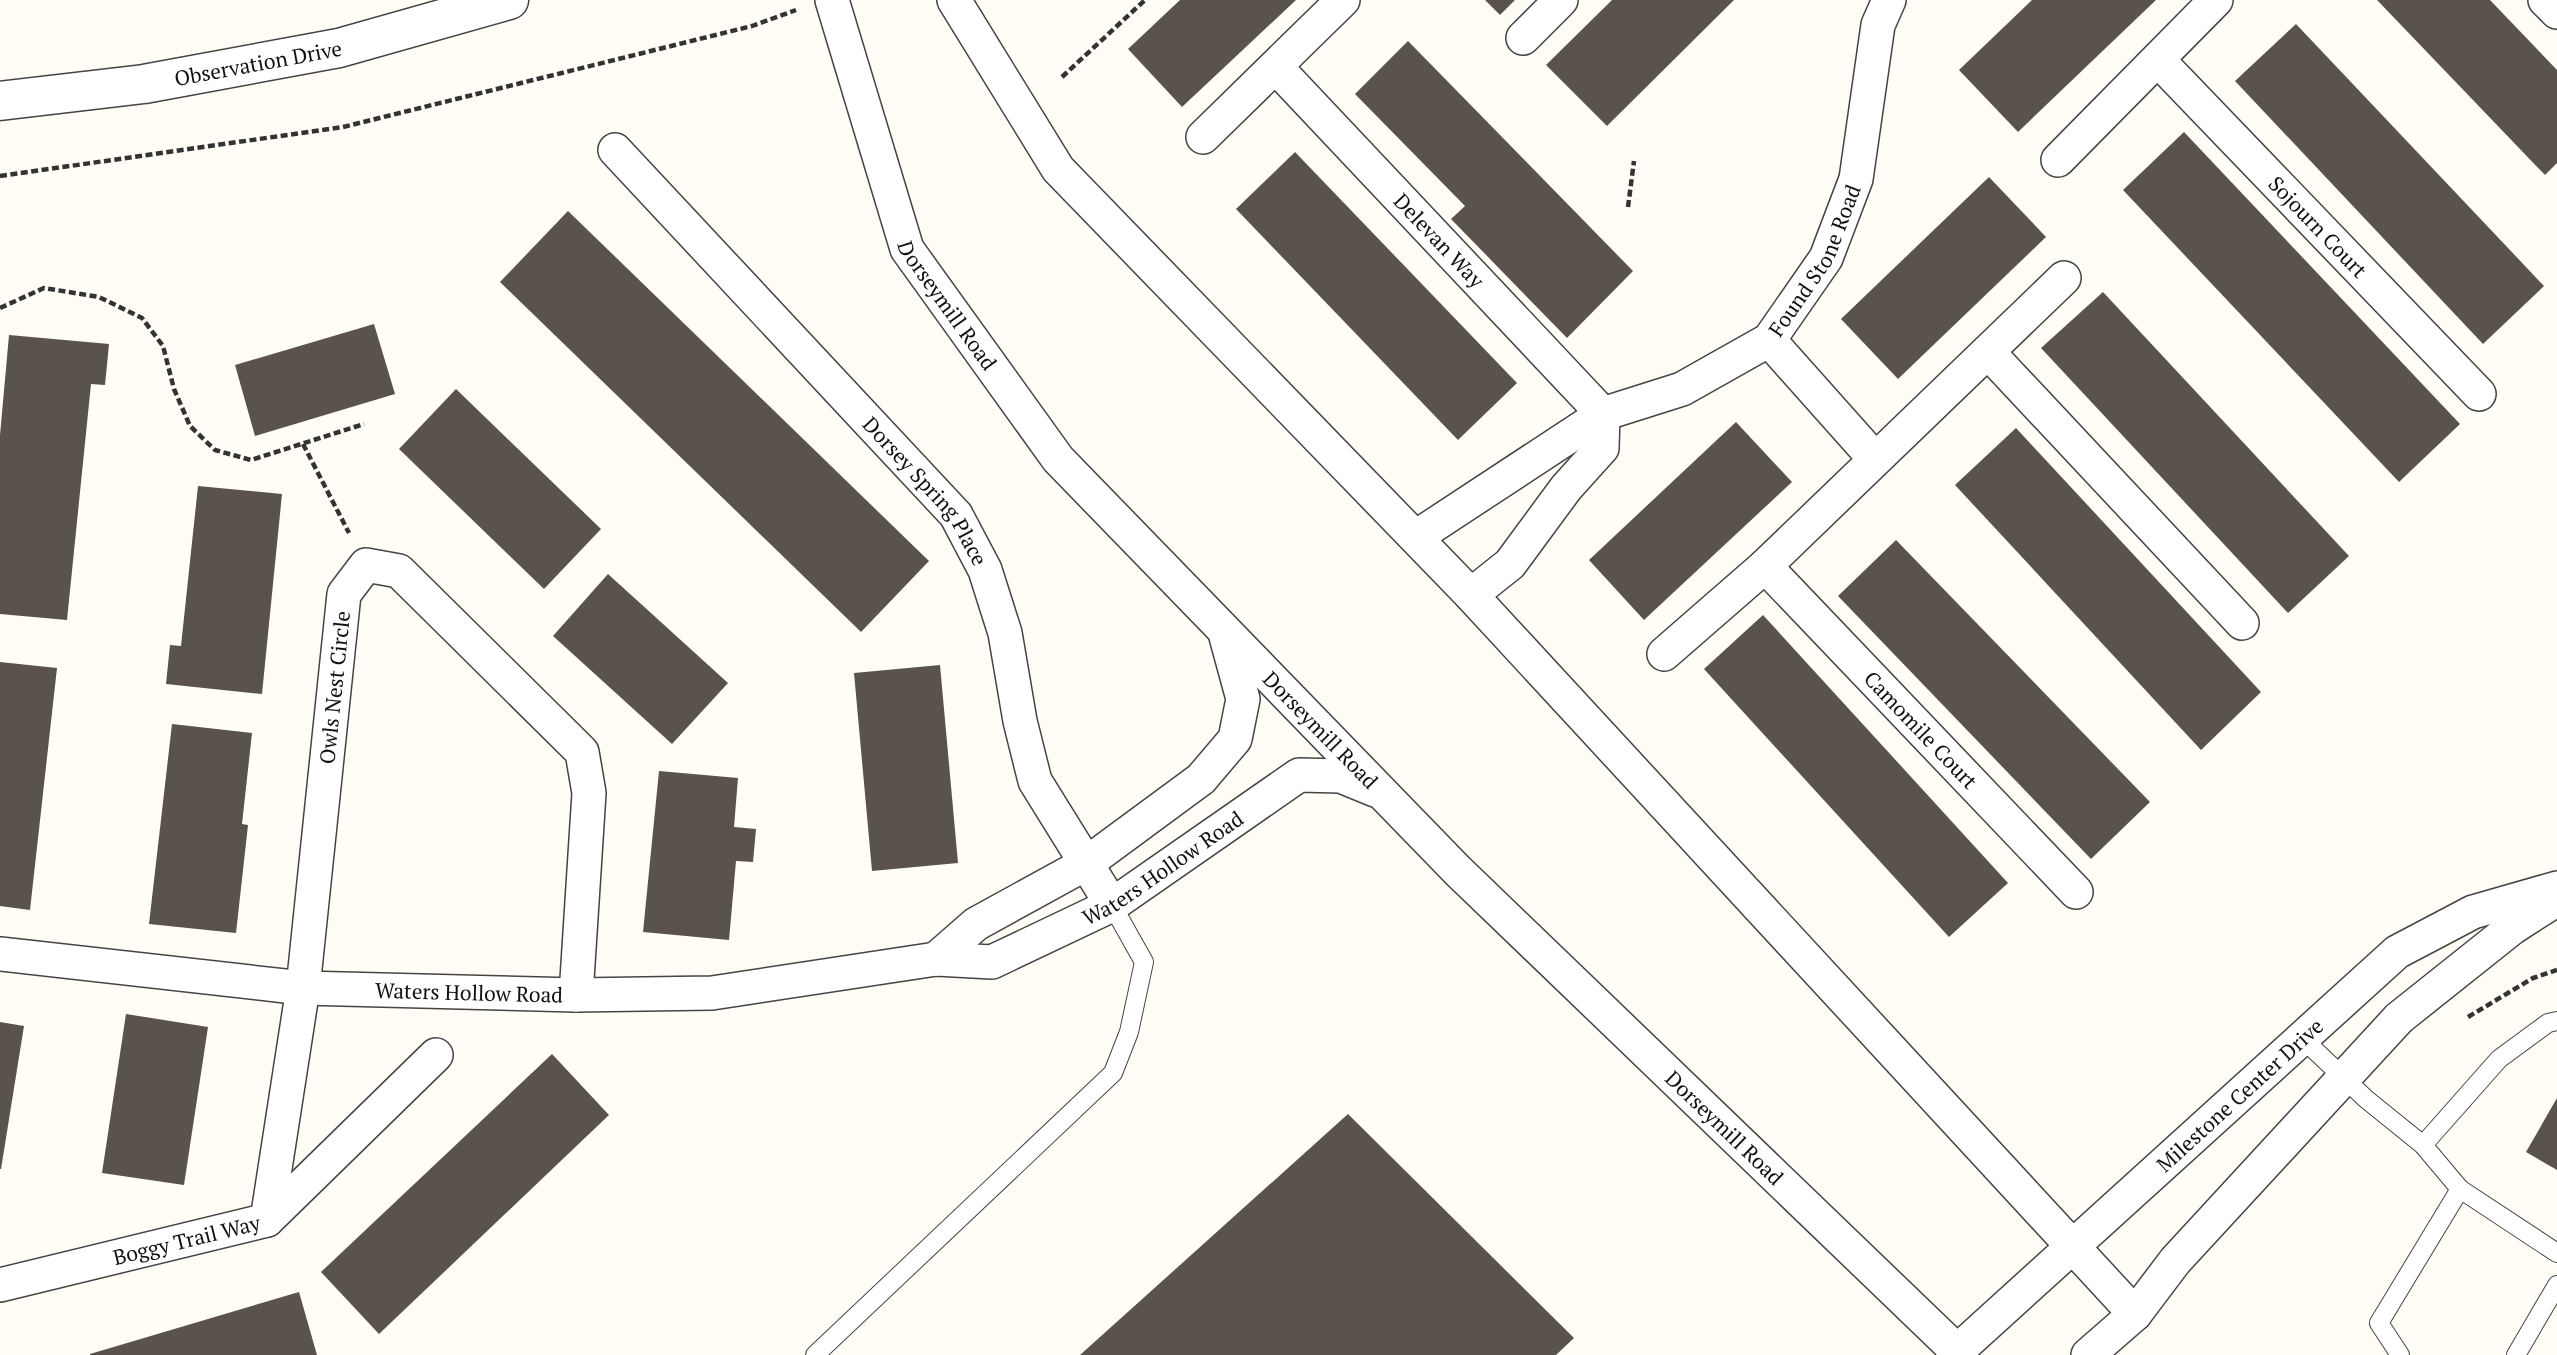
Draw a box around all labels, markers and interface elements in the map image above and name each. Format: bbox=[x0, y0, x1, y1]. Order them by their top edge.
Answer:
street label: Observation Drive bbox=[172, 34, 344, 92]
street label: Sojourn Court bbox=[2263, 170, 2374, 284]
street label: Found Stone Road bbox=[1762, 180, 1867, 342]
street label: Delevan Way bbox=[1388, 187, 1491, 294]
street label: Dorseymill Road bbox=[891, 237, 1004, 376]
street label: Dorsey Spring Place bbox=[857, 410, 994, 570]
street label: Owls Nest Circle bbox=[312, 609, 356, 765]
street label: Dorseymill Road bbox=[1257, 665, 1385, 795]
street label: Camomile Court bbox=[1858, 665, 1984, 795]
street label: Waters Hollow Road bbox=[1078, 804, 1249, 931]
street label: Waters Hollow Road bbox=[375, 976, 564, 1009]
street label: Milestone Center Drive bbox=[2150, 1012, 2329, 1178]
street label: Dorseymill Road bbox=[1660, 1064, 1790, 1191]
street label: Boggy Trail Way bbox=[110, 1208, 263, 1271]

